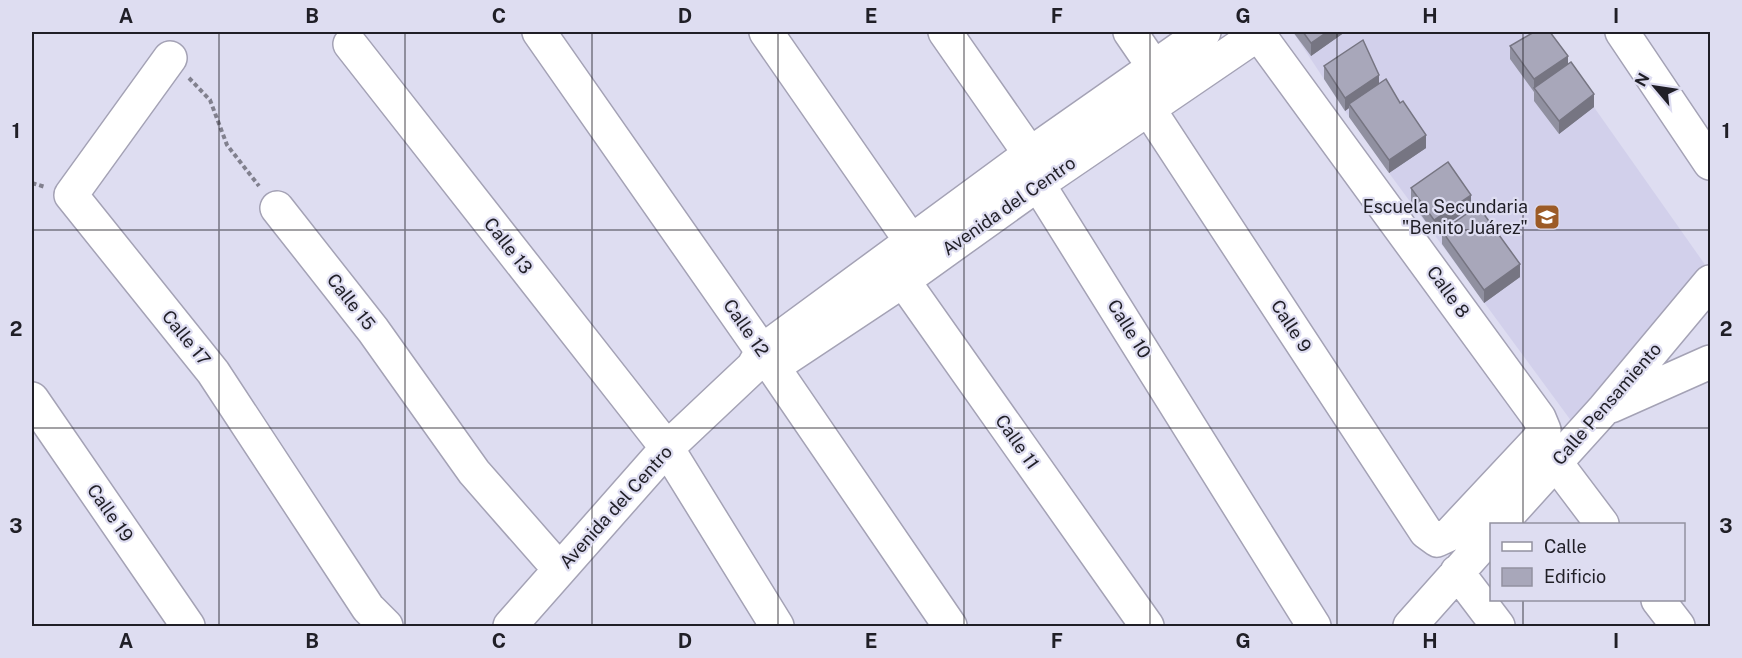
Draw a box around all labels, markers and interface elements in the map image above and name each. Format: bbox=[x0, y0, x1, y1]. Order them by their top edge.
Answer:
text: A bbox=[119, 4, 133, 28]
text: B bbox=[305, 4, 319, 28]
text: C bbox=[492, 4, 506, 28]
text: D bbox=[678, 4, 692, 28]
text: E bbox=[865, 4, 877, 28]
text: F bbox=[1051, 4, 1063, 28]
text: G bbox=[1235, 4, 1251, 28]
text: H bbox=[1422, 4, 1438, 28]
text: I bbox=[1613, 4, 1619, 28]
north arrow bbox=[1625, 57, 1685, 117]
text: N bbox=[1631, 70, 1654, 90]
text: 1 bbox=[12, 119, 20, 143]
text: 1 bbox=[1722, 119, 1730, 143]
street label: Avenida del Centro bbox=[938, 152, 1079, 259]
place label: Escuela Secundaria "Benito Juárez" bbox=[1363, 196, 1528, 238]
school or university icon: Escuela Secundaria "Benito Juárez" bbox=[1532, 202, 1562, 232]
street label: Calle 13 bbox=[480, 213, 537, 278]
street label: Calle 8 bbox=[1423, 262, 1474, 322]
street label: Calle 15 bbox=[323, 269, 380, 334]
street label: Calle 12 bbox=[719, 295, 774, 360]
street label: Calle 10 bbox=[1103, 296, 1156, 362]
street label: Calle 9 bbox=[1267, 296, 1316, 356]
street label: Calle 17 bbox=[158, 306, 215, 370]
text: 2 bbox=[10, 317, 22, 341]
text: 2 bbox=[1720, 317, 1732, 341]
street label: Calle Pensamiento bbox=[1548, 338, 1665, 469]
street label: Calle 11 bbox=[991, 410, 1044, 473]
street label: Avenida del Centro bbox=[555, 441, 676, 572]
street label: Calle 19 bbox=[83, 480, 138, 546]
text: 3 bbox=[9, 514, 23, 538]
text: 3 bbox=[1719, 514, 1733, 538]
legend bbox=[1490, 523, 1685, 601]
text: Calle bbox=[1544, 536, 1587, 557]
text: Edificio bbox=[1544, 566, 1606, 587]
text: A bbox=[119, 629, 133, 653]
text: B bbox=[305, 629, 319, 653]
text: C bbox=[492, 629, 506, 653]
text: D bbox=[678, 629, 692, 653]
text: E bbox=[865, 629, 877, 653]
text: F bbox=[1051, 629, 1063, 653]
text: G bbox=[1235, 629, 1251, 653]
text: H bbox=[1422, 629, 1438, 653]
text: I bbox=[1613, 629, 1619, 653]

